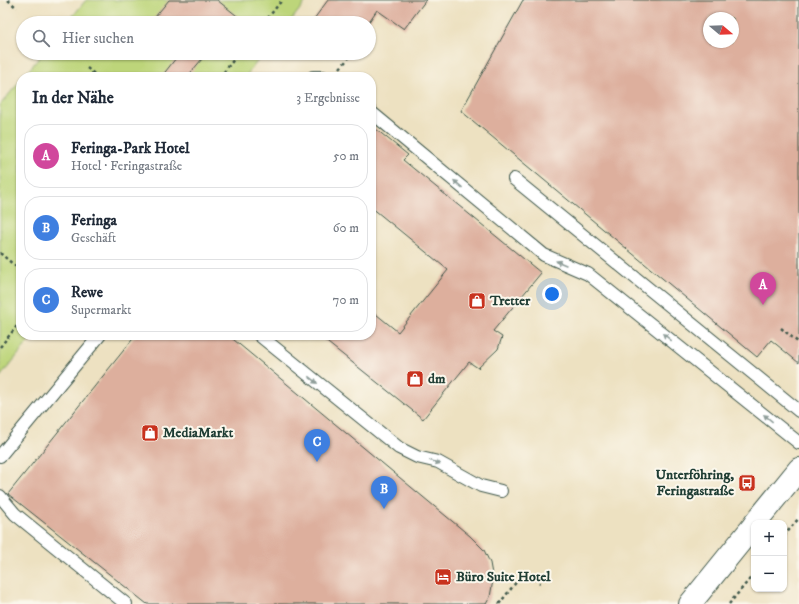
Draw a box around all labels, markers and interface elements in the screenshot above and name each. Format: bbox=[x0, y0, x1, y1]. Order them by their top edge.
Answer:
north arrow bbox=[703, 12, 739, 48]
search box bbox=[16, 16, 376, 60]
icon: search bbox=[30, 27, 52, 49]
text: Hier suchen bbox=[62, 29, 134, 48]
text: In der Nähe bbox=[32, 87, 114, 109]
text: 3 Ergebnisse bbox=[296, 90, 360, 106]
text: Feringa-Park Hotel bbox=[71, 139, 190, 158]
text: A bbox=[42, 148, 50, 164]
text: 50 m bbox=[333, 148, 359, 164]
text: Hotel · Feringastraße bbox=[71, 158, 182, 174]
one-way arrow bbox=[453, 180, 464, 189]
text: Feringa bbox=[71, 211, 117, 230]
text: B bbox=[42, 220, 50, 236]
text: 60 m bbox=[333, 220, 359, 236]
text: Geschäft bbox=[71, 230, 116, 246]
one-way arrow bbox=[555, 259, 567, 265]
pin: A bbox=[750, 272, 776, 305]
text: Rewe bbox=[71, 283, 103, 302]
your location bbox=[542, 284, 562, 304]
shop icon: Tretter bbox=[467, 291, 487, 311]
text: C bbox=[42, 292, 50, 308]
text: 70 m bbox=[333, 292, 359, 308]
place label: Tretter bbox=[489, 292, 531, 310]
text: Supermarkt bbox=[71, 302, 131, 318]
one-way arrow bbox=[662, 332, 673, 341]
shop icon: dm bbox=[405, 369, 425, 389]
place label: dm bbox=[428, 370, 446, 388]
one-way arrow bbox=[308, 376, 319, 384]
one-way arrow bbox=[763, 414, 774, 423]
shop icon: MediaMarkt bbox=[140, 423, 160, 443]
place label: MediaMarkt bbox=[163, 424, 234, 442]
pin: C bbox=[304, 429, 330, 462]
one-way arrow bbox=[429, 459, 441, 465]
place label: Unterföhring, Feringastraße bbox=[656, 466, 734, 500]
bus stop icon: Unterföhring, Feringastraße bbox=[737, 473, 757, 493]
pin: B bbox=[371, 476, 397, 509]
map controls bbox=[751, 520, 787, 592]
button: + bbox=[751, 520, 787, 556]
button: − bbox=[751, 556, 787, 592]
hotel icon: Büro Suite Hotel bbox=[433, 567, 453, 587]
place label: Büro Suite Hotel bbox=[456, 568, 551, 586]

